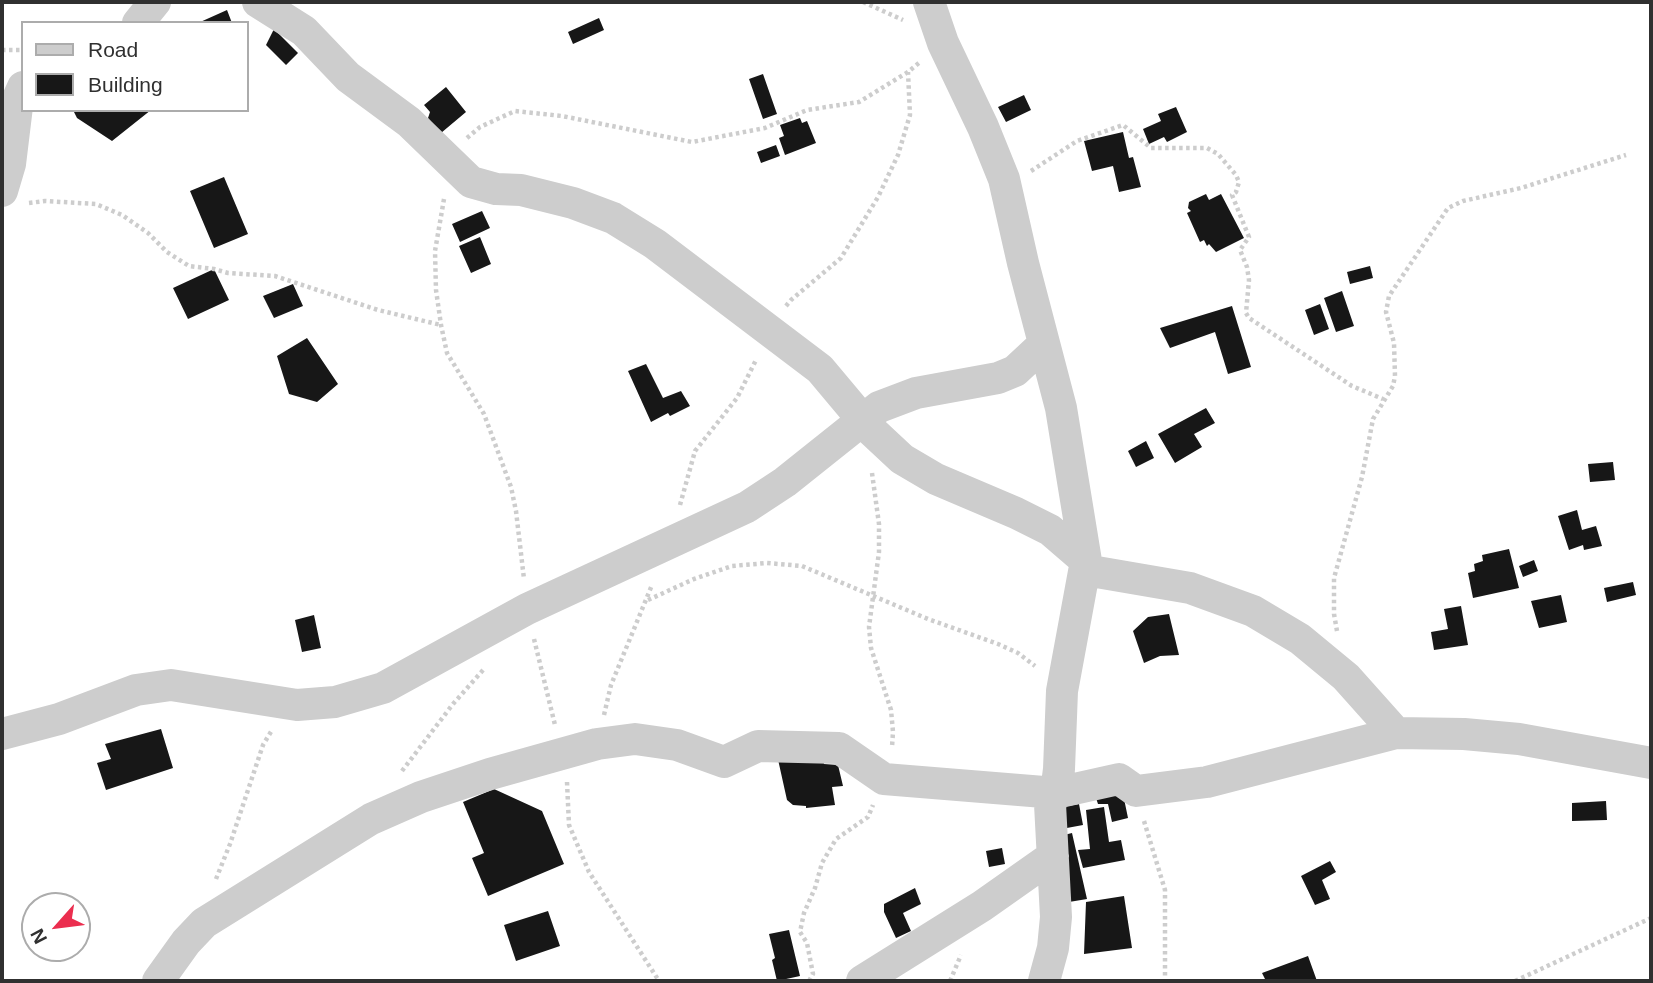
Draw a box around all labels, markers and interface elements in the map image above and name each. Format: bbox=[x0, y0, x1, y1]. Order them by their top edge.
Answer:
legend bbox=[21, 21, 248, 112]
text: Road bbox=[88, 38, 138, 61]
text: Building bbox=[88, 73, 163, 96]
north arrow bbox=[21, 892, 91, 962]
text: N bbox=[26, 925, 51, 947]

